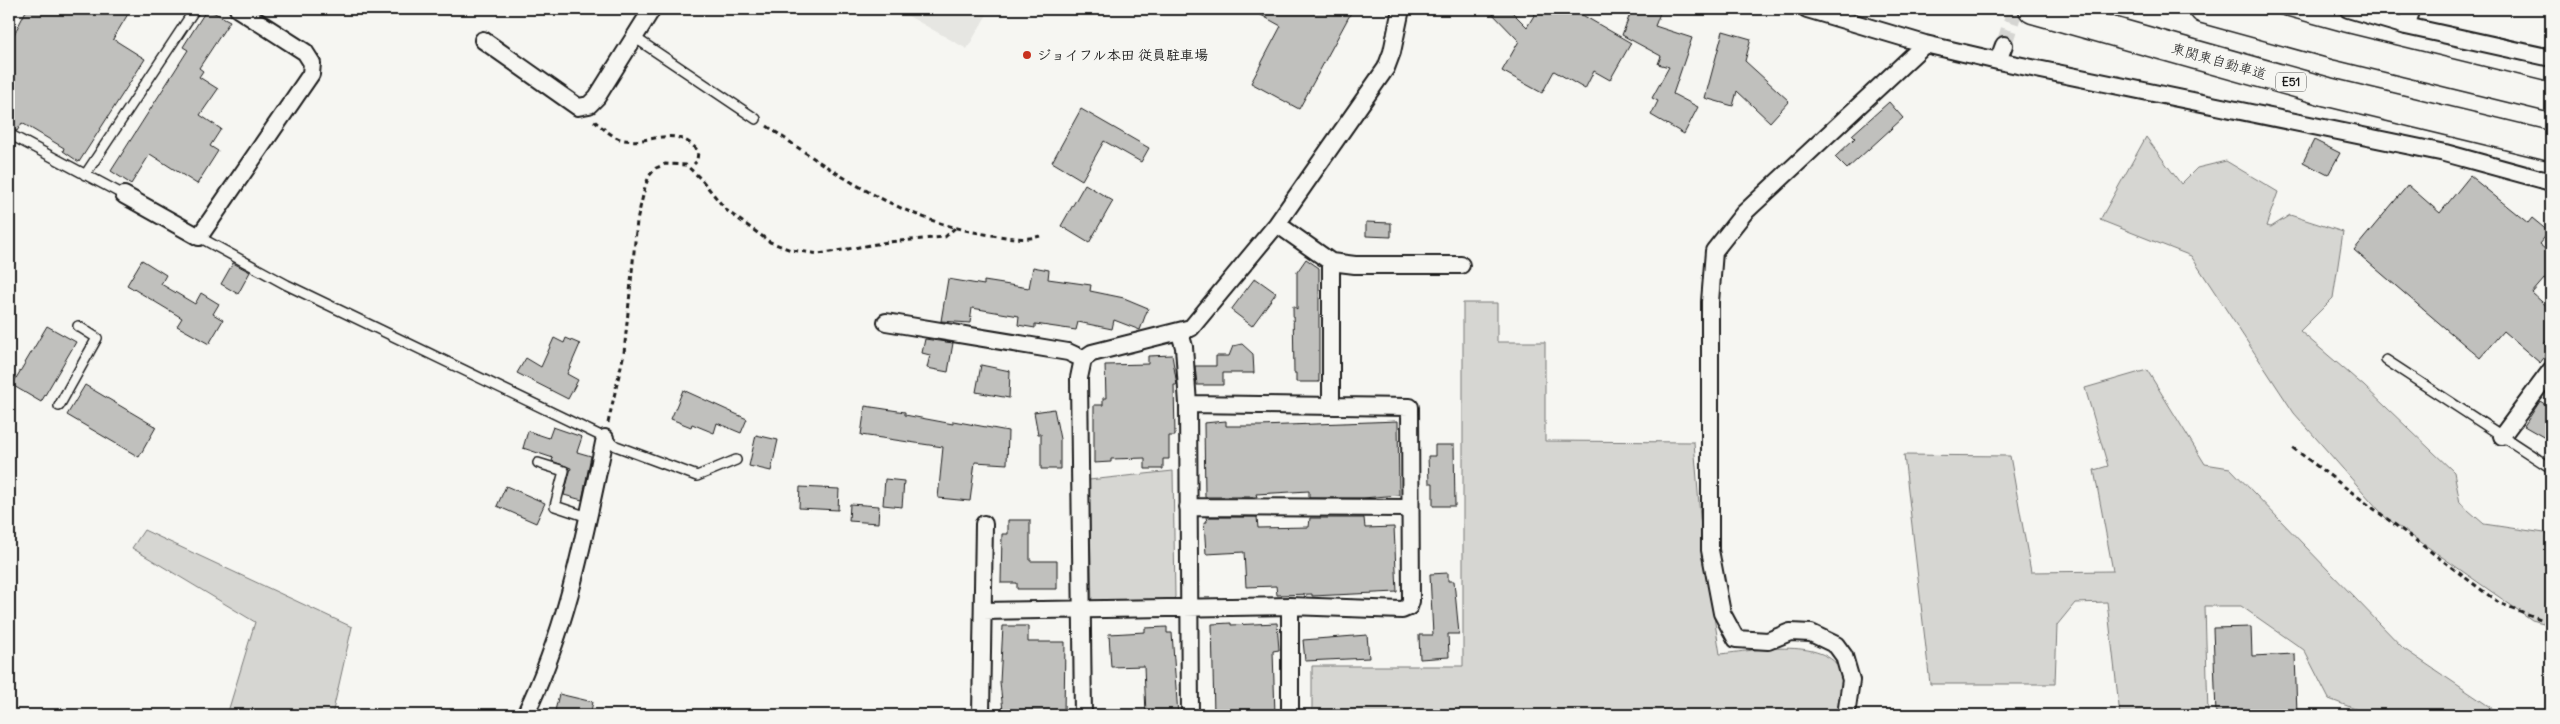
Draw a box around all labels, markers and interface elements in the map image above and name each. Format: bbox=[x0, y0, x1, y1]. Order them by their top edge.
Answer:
street label: 東関東自動車道 bbox=[2169, 39, 2269, 83]
place label: ジョイフル本田 従員駐車場 bbox=[1037, 46, 1208, 64]
marker: ジョイフル本田 従員駐車場 bbox=[1021, 49, 1033, 61]
road number: E51 bbox=[2276, 72, 2306, 91]

